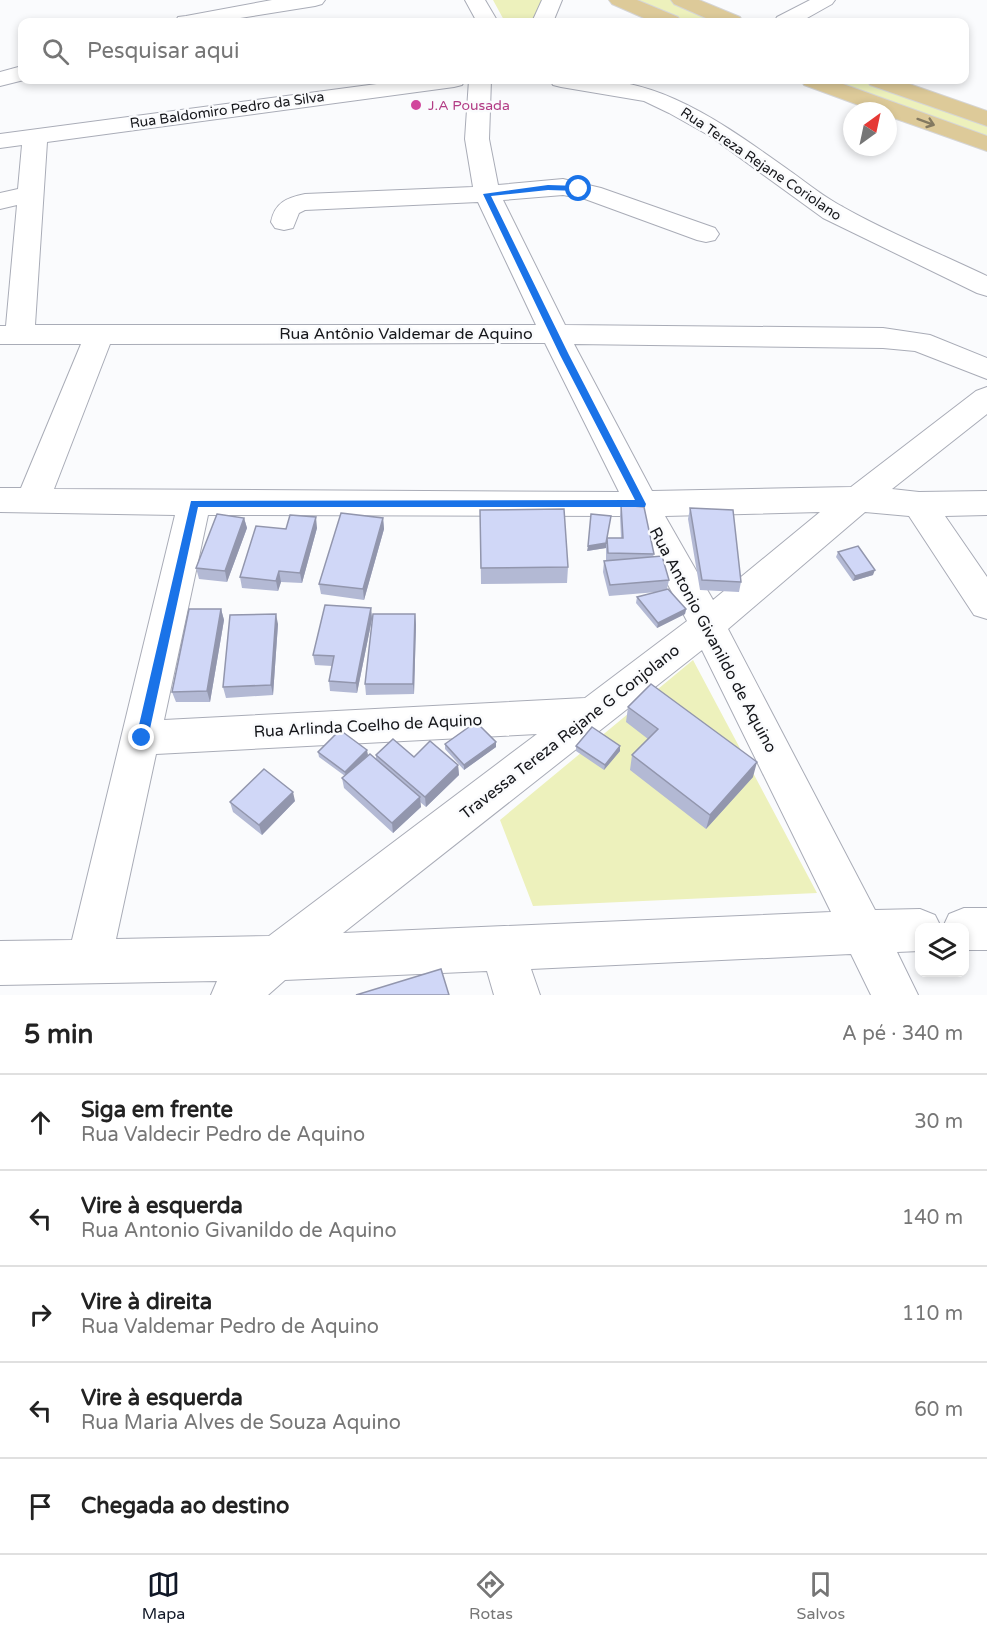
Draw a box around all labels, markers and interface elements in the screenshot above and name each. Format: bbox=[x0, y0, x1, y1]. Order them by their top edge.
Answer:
search box bbox=[18, 18, 969, 84]
icon: search bbox=[39, 35, 72, 68]
text: Pesquisar aqui bbox=[87, 38, 239, 64]
street label: Rua Baldomiro Pedro da Silva bbox=[129, 88, 325, 132]
place label: J.A Pousada bbox=[428, 97, 510, 114]
marker: J.A Pousada bbox=[409, 98, 423, 112]
north arrow bbox=[843, 102, 897, 156]
street label: Rua Tereza Rejane Coriolano bbox=[677, 104, 845, 224]
one-way arrow bbox=[917, 117, 935, 128]
route start bbox=[565, 175, 591, 201]
street label: Rua Antônio Valdemar de Aquino bbox=[279, 324, 533, 344]
street label: Rua Antonio Givanildo de Aquino bbox=[645, 524, 781, 756]
street label: Travessa Tereza Rejane G Conjolano bbox=[456, 640, 684, 824]
street label: Rua Arlinda Coelho de Aquino bbox=[253, 710, 483, 742]
route end bbox=[128, 724, 154, 750]
map controls bbox=[915, 923, 969, 977]
button: layers bbox=[915, 923, 969, 977]
text: 5 min bbox=[24, 1019, 93, 1050]
text: A pé · 340 m bbox=[842, 1022, 963, 1046]
text: Siga em frente bbox=[81, 1097, 233, 1123]
icon: ahead bbox=[24, 1106, 57, 1139]
text: 30 m bbox=[914, 1110, 963, 1134]
text: Rua Valdecir Pedro de Aquino bbox=[81, 1123, 365, 1147]
text: Vire à esquerda bbox=[81, 1193, 243, 1219]
icon: left bbox=[24, 1202, 57, 1235]
text: 140 m bbox=[902, 1206, 963, 1230]
text: Rua Antonio Givanildo de Aquino bbox=[81, 1219, 397, 1243]
text: Vire à direita bbox=[81, 1289, 212, 1315]
icon: right bbox=[24, 1298, 57, 1331]
text: 110 m bbox=[902, 1302, 963, 1326]
text: Rua Valdemar Pedro de Aquino bbox=[81, 1315, 379, 1339]
text: Vire à esquerda bbox=[81, 1385, 243, 1411]
icon: left bbox=[24, 1394, 57, 1427]
text: 60 m bbox=[914, 1398, 963, 1422]
text: Rua Maria Alves de Souza Aquino bbox=[81, 1411, 401, 1435]
icon: arrive bbox=[24, 1490, 57, 1523]
text: Chegada ao destino bbox=[81, 1493, 289, 1519]
tab: Mapa bbox=[142, 1568, 185, 1624]
tab: Rotas bbox=[469, 1568, 513, 1624]
tab: Salvos bbox=[797, 1568, 845, 1624]

